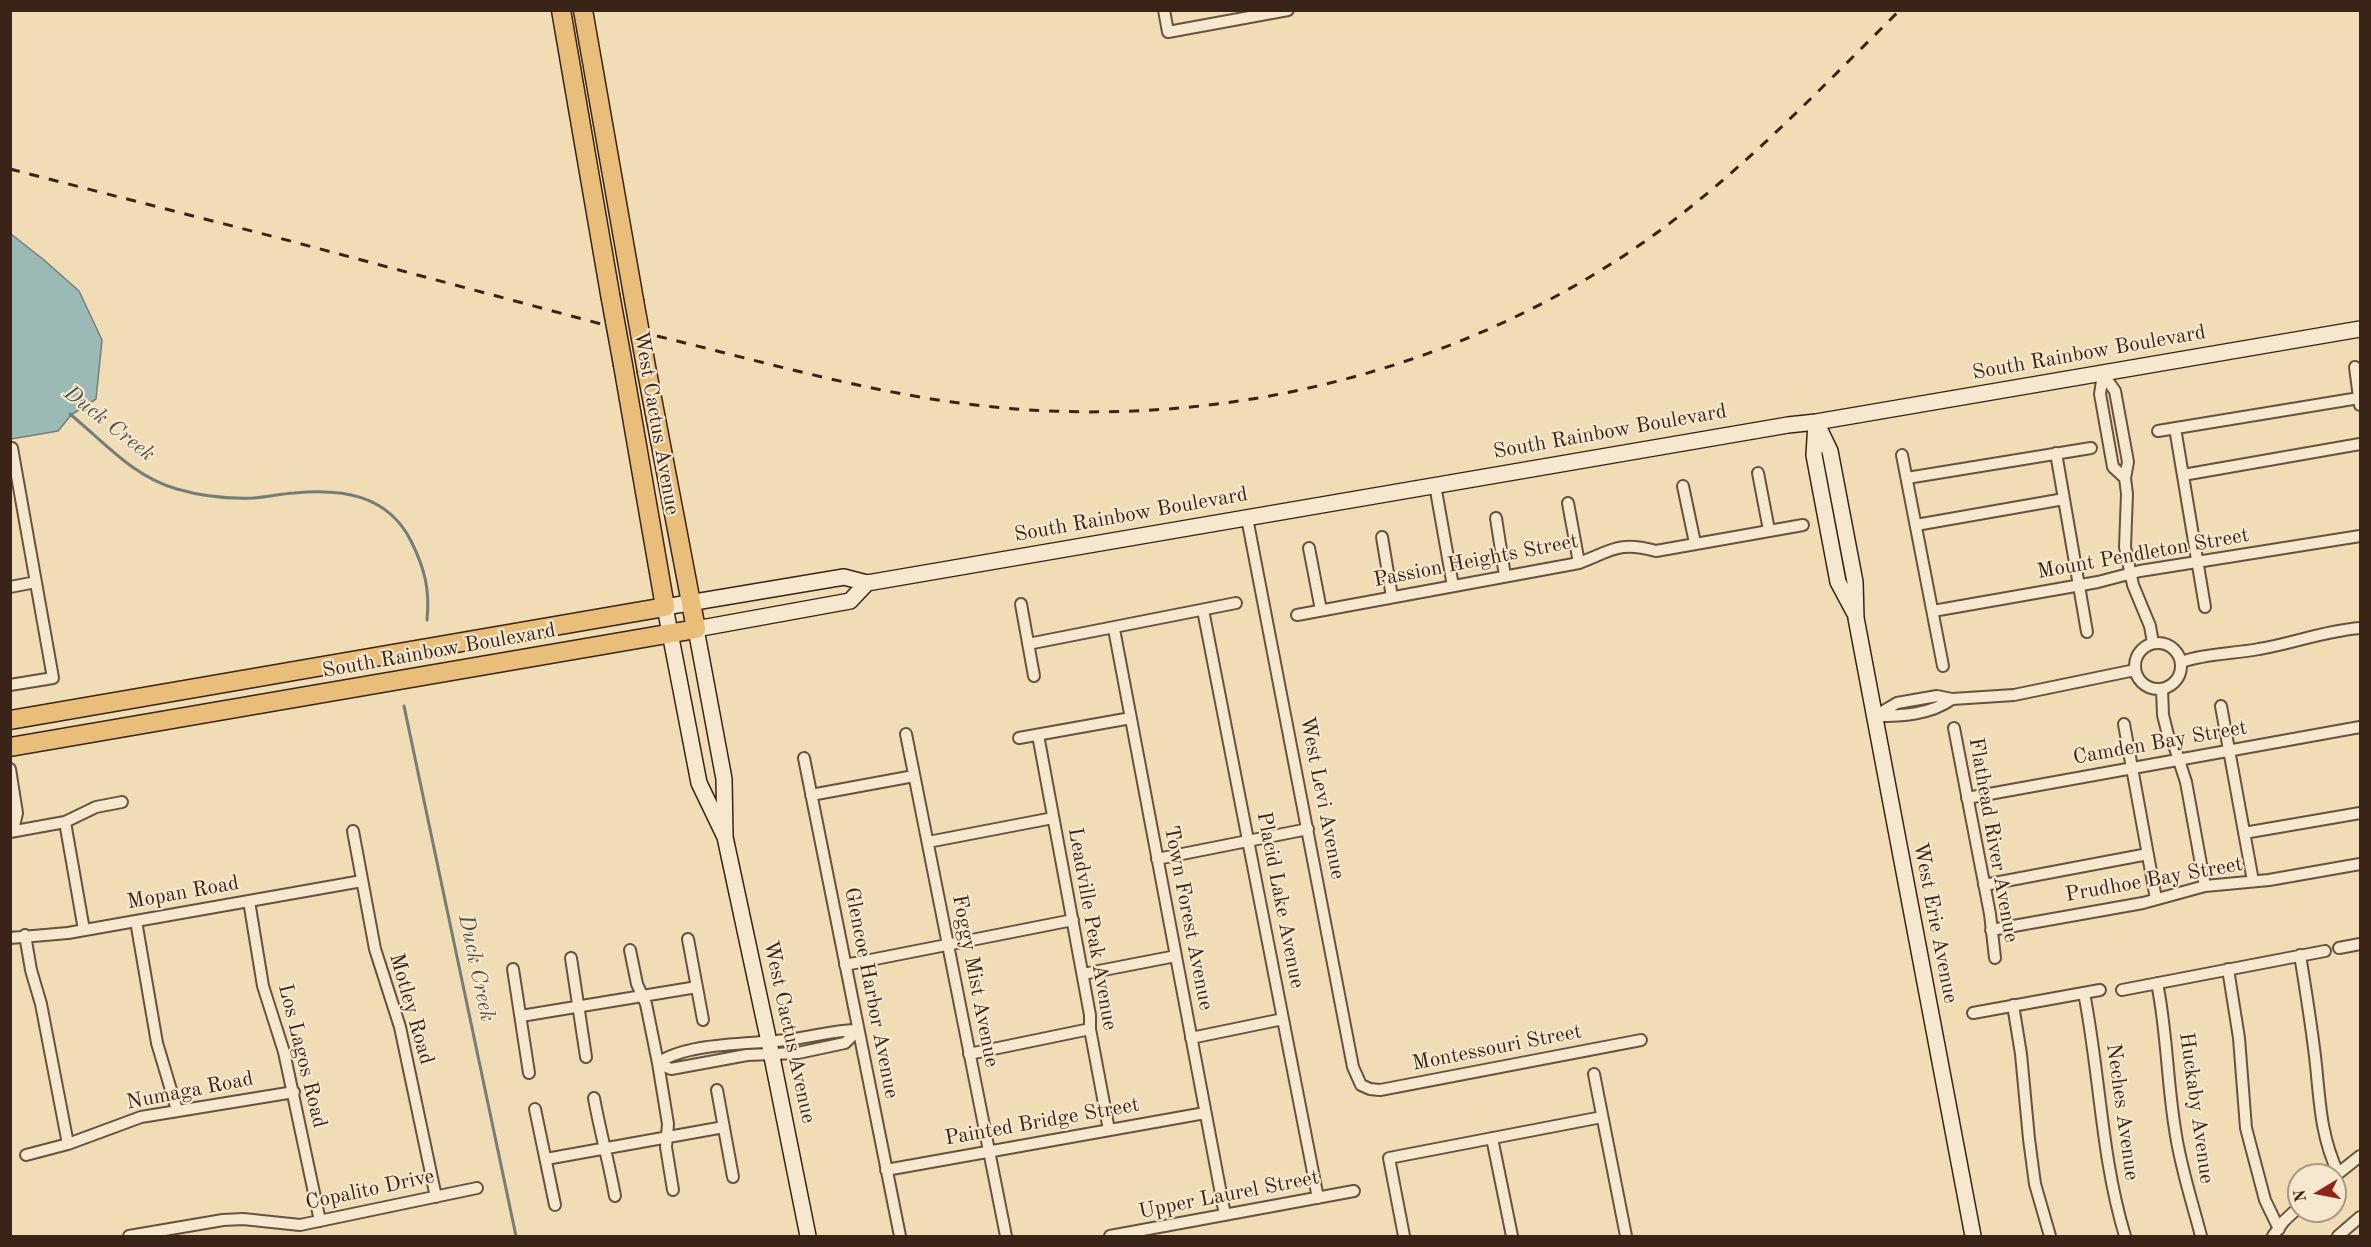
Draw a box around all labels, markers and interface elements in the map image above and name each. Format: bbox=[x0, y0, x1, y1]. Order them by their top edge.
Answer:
street label: South Rainbow Boulevard bbox=[1970, 320, 2208, 386]
street label: West Cactus Avenue bbox=[627, 329, 685, 517]
water label: Duck Creek bbox=[58, 380, 160, 468]
street label: South Rainbow Boulevard bbox=[1491, 399, 1729, 465]
street label: South Rainbow Boulevard bbox=[1012, 482, 1250, 548]
street label: Mount Pendleton Street bbox=[2035, 523, 2251, 585]
street label: Passion Heights Street bbox=[1372, 529, 1580, 593]
street label: South Rainbow Boulevard bbox=[320, 618, 558, 684]
street label: West Levi Avenue bbox=[1294, 714, 1350, 882]
street label: Camden Bay Street bbox=[2071, 715, 2249, 771]
street label: Flathead River Avenue bbox=[1963, 736, 2023, 944]
street label: Placid Lake Avenue bbox=[1250, 809, 1310, 991]
street label: Town Forest Avenue bbox=[1158, 824, 1218, 1012]
street label: Leadville Peak Avenue bbox=[1062, 826, 1122, 1032]
street label: West Erie Avenue bbox=[1907, 840, 1963, 1006]
street label: Prudhoe Bay Street bbox=[2063, 852, 2245, 908]
street label: Mopan Road bbox=[125, 871, 241, 915]
street label: Glencoe Harbor Avenue bbox=[838, 885, 904, 1101]
street label: Foggy Mist Avenue bbox=[946, 893, 1004, 1069]
water label: Duck Creek bbox=[452, 912, 500, 1024]
street label: West Cactus Avenue bbox=[757, 938, 821, 1126]
street label: Motley Road bbox=[383, 950, 439, 1068]
street label: Los Lagos Road bbox=[272, 981, 332, 1131]
street label: Montessouri Street bbox=[1410, 1019, 1584, 1077]
street label: Huckaby Avenue bbox=[2173, 1031, 2219, 1185]
street label: Neches Avenue bbox=[2100, 1042, 2144, 1182]
street label: Numaga Road bbox=[124, 1066, 256, 1116]
street label: Painted Bridge Street bbox=[943, 1092, 1141, 1152]
north arrow bbox=[2287, 1163, 2347, 1223]
street label: Copalito Drive bbox=[303, 1164, 437, 1216]
street label: Upper Laurel Street bbox=[1137, 1165, 1321, 1225]
text: N bbox=[2292, 1188, 2310, 1203]

